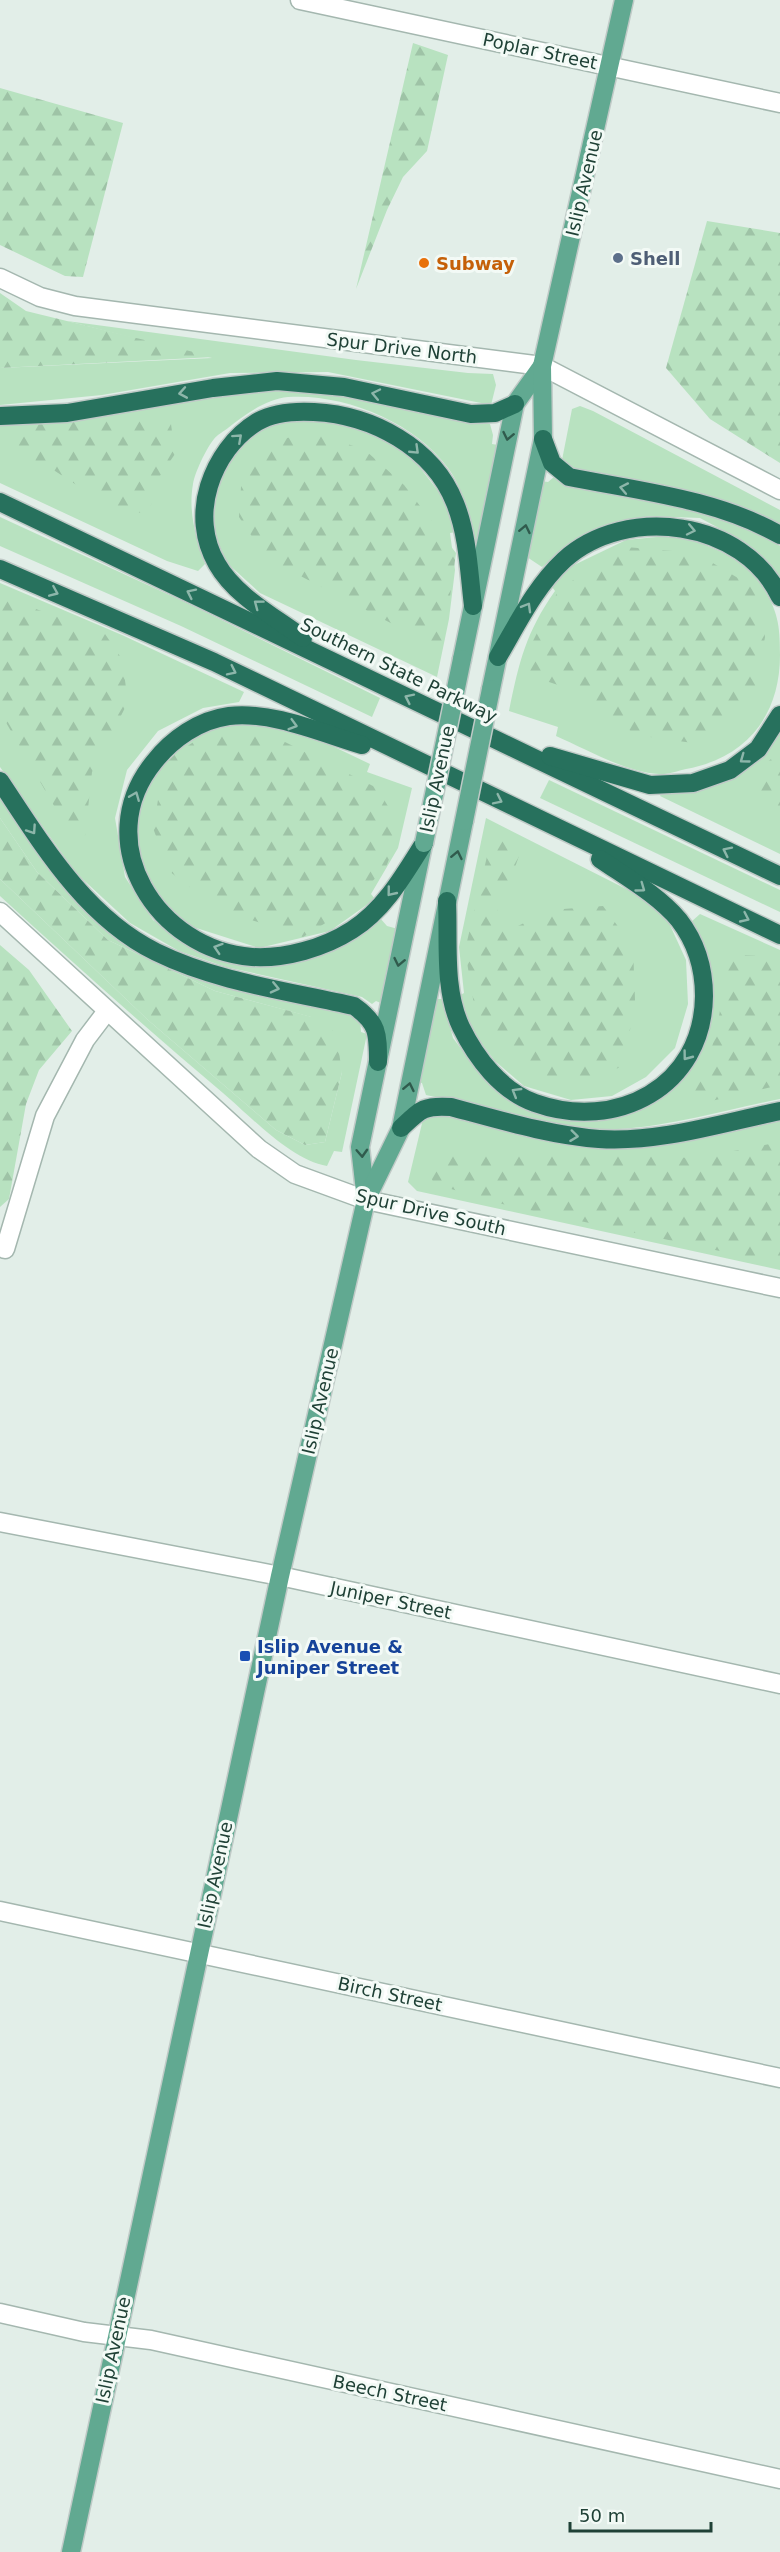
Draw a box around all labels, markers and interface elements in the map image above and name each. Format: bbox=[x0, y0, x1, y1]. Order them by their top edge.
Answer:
street label: Poplar Street bbox=[481, 29, 599, 73]
street label: Islip Avenue bbox=[562, 128, 606, 238]
place label: Shell bbox=[630, 248, 680, 269]
marker: Shell bbox=[611, 251, 625, 265]
place label: Subway bbox=[436, 253, 515, 274]
marker: Subway bbox=[417, 256, 431, 270]
street label: Spur Drive North bbox=[326, 328, 478, 368]
one-way arrow bbox=[178, 386, 188, 399]
one-way arrow bbox=[371, 388, 381, 401]
one-way arrow bbox=[503, 431, 516, 441]
one-way arrow bbox=[231, 434, 242, 445]
one-way arrow bbox=[407, 443, 418, 454]
one-way arrow bbox=[620, 482, 630, 495]
one-way arrow bbox=[686, 523, 696, 536]
one-way arrow bbox=[517, 524, 530, 534]
one-way arrow bbox=[48, 584, 59, 596]
one-way arrow bbox=[186, 589, 197, 601]
one-way arrow bbox=[253, 600, 264, 611]
one-way arrow bbox=[520, 603, 532, 613]
street label: Southern State Parkway bbox=[297, 613, 501, 727]
one-way arrow bbox=[226, 664, 237, 675]
one-way arrow bbox=[405, 694, 416, 706]
one-way arrow bbox=[287, 718, 298, 730]
street label: Islip Avenue bbox=[415, 724, 459, 834]
one-way arrow bbox=[739, 752, 750, 763]
one-way arrow bbox=[128, 791, 140, 802]
one-way arrow bbox=[491, 793, 502, 805]
one-way arrow bbox=[25, 824, 37, 834]
one-way arrow bbox=[723, 846, 734, 858]
one-way arrow bbox=[450, 850, 463, 860]
one-way arrow bbox=[635, 881, 646, 892]
one-way arrow bbox=[388, 885, 399, 896]
one-way arrow bbox=[739, 911, 750, 923]
one-way arrow bbox=[214, 942, 224, 955]
one-way arrow bbox=[393, 957, 406, 967]
one-way arrow bbox=[270, 981, 280, 994]
one-way arrow bbox=[683, 1050, 694, 1061]
one-way arrow bbox=[402, 1082, 415, 1092]
one-way arrow bbox=[512, 1087, 522, 1099]
one-way arrow bbox=[569, 1129, 578, 1142]
one-way arrow bbox=[355, 1149, 368, 1158]
street label: Spur Drive South bbox=[354, 1185, 508, 1239]
street label: Islip Avenue bbox=[298, 1346, 342, 1456]
street label: Juniper Street bbox=[327, 1577, 454, 1623]
place label: Islip Avenue & Juniper Street bbox=[255, 1636, 403, 1678]
marker: Islip Avenue & Juniper Street bbox=[238, 1649, 252, 1663]
street label: Islip Avenue bbox=[193, 1820, 237, 1930]
street label: Birch Street bbox=[336, 1973, 444, 2015]
street label: Islip Avenue bbox=[91, 2295, 135, 2405]
street label: Beech Street bbox=[331, 2371, 449, 2415]
scale bar bbox=[570, 2495, 711, 2533]
text: 50 m bbox=[579, 2505, 625, 2526]

